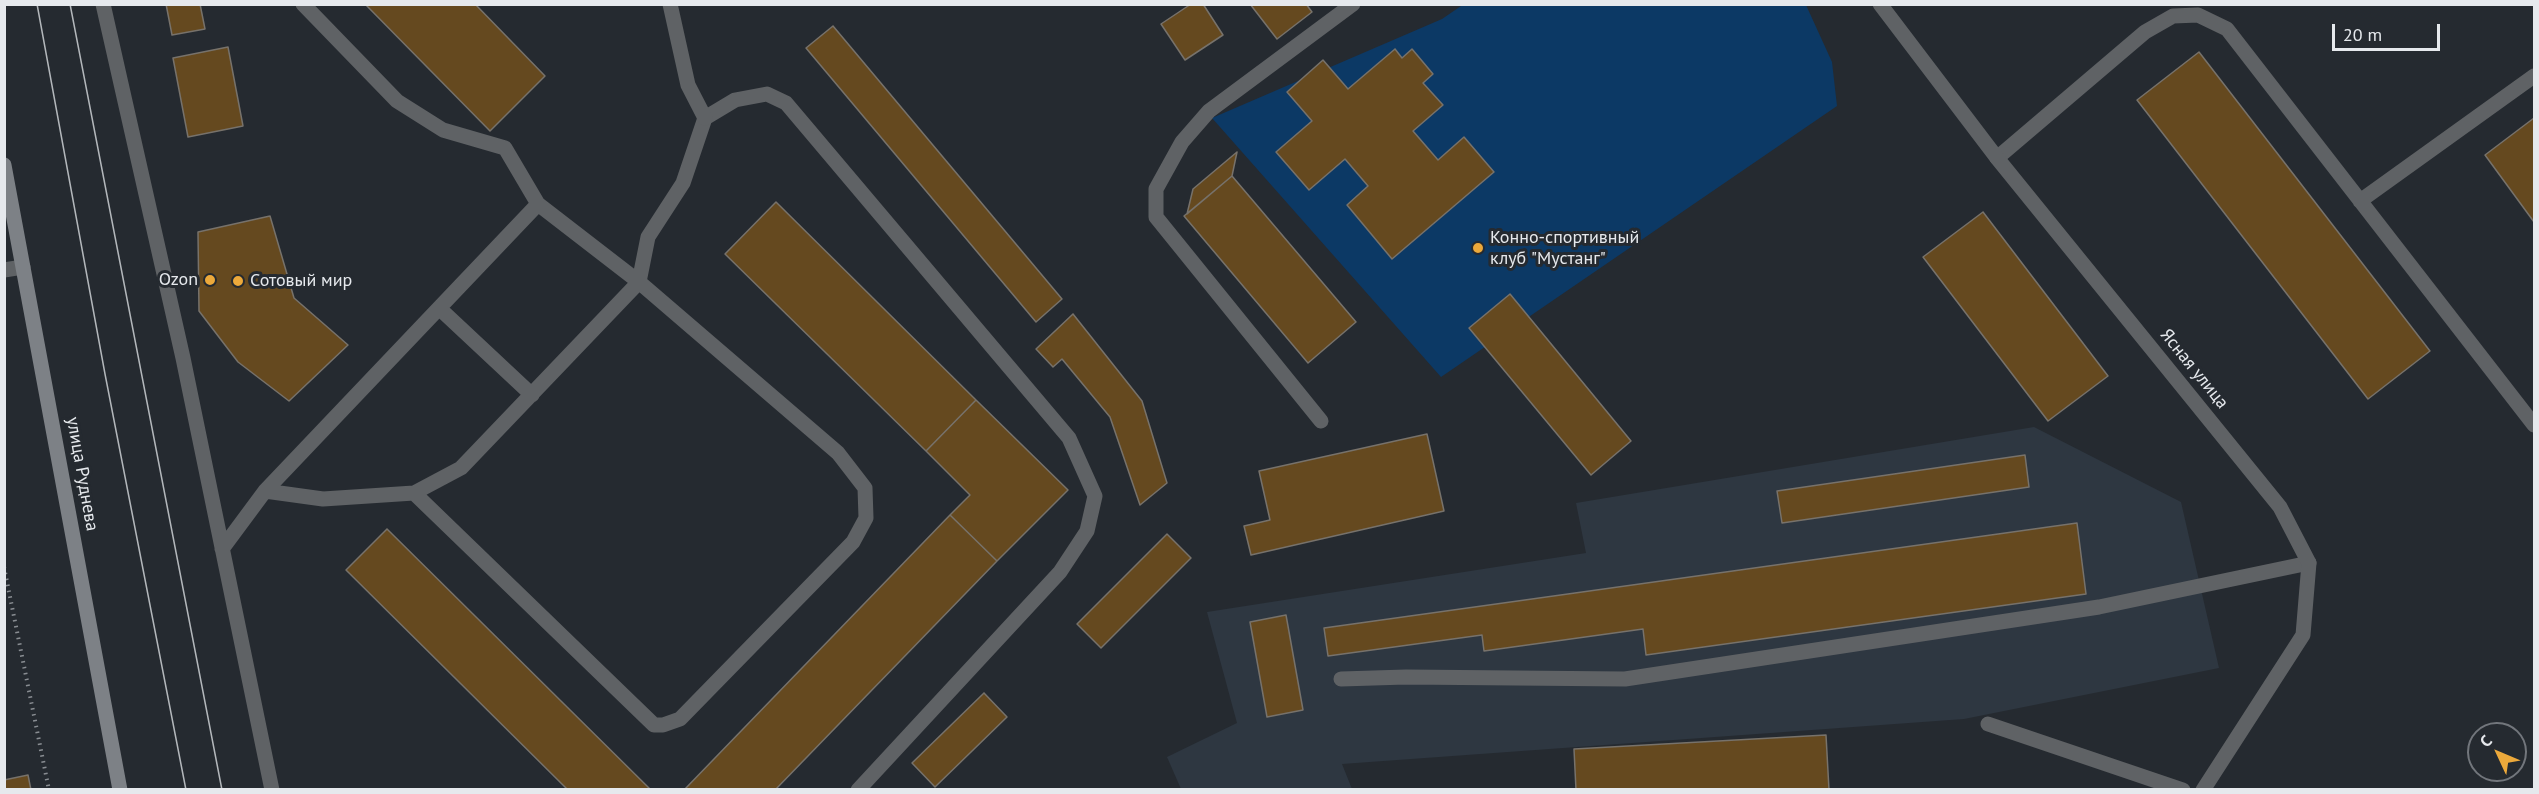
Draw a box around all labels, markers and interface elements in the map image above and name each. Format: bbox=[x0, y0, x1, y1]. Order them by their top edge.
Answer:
scale bar bbox=[2335, 12, 2443, 50]
text: 20 m bbox=[2343, 23, 2382, 46]
place label: Конно-спортивный клуб "Мустанг" bbox=[1490, 227, 1639, 270]
marker: Конно-спортивный клуб "Мустанг" bbox=[1471, 241, 1485, 255]
place label: Ozon bbox=[159, 269, 198, 291]
place label: Сотовый мир bbox=[250, 270, 352, 292]
marker: Ozon bbox=[203, 273, 217, 287]
marker: Сотовый мир bbox=[231, 274, 245, 288]
street label: Ясная улица bbox=[2155, 325, 2233, 413]
street label: улица Руднева bbox=[61, 415, 103, 533]
north arrow bbox=[2467, 722, 2527, 782]
text: С bbox=[2475, 731, 2496, 751]

